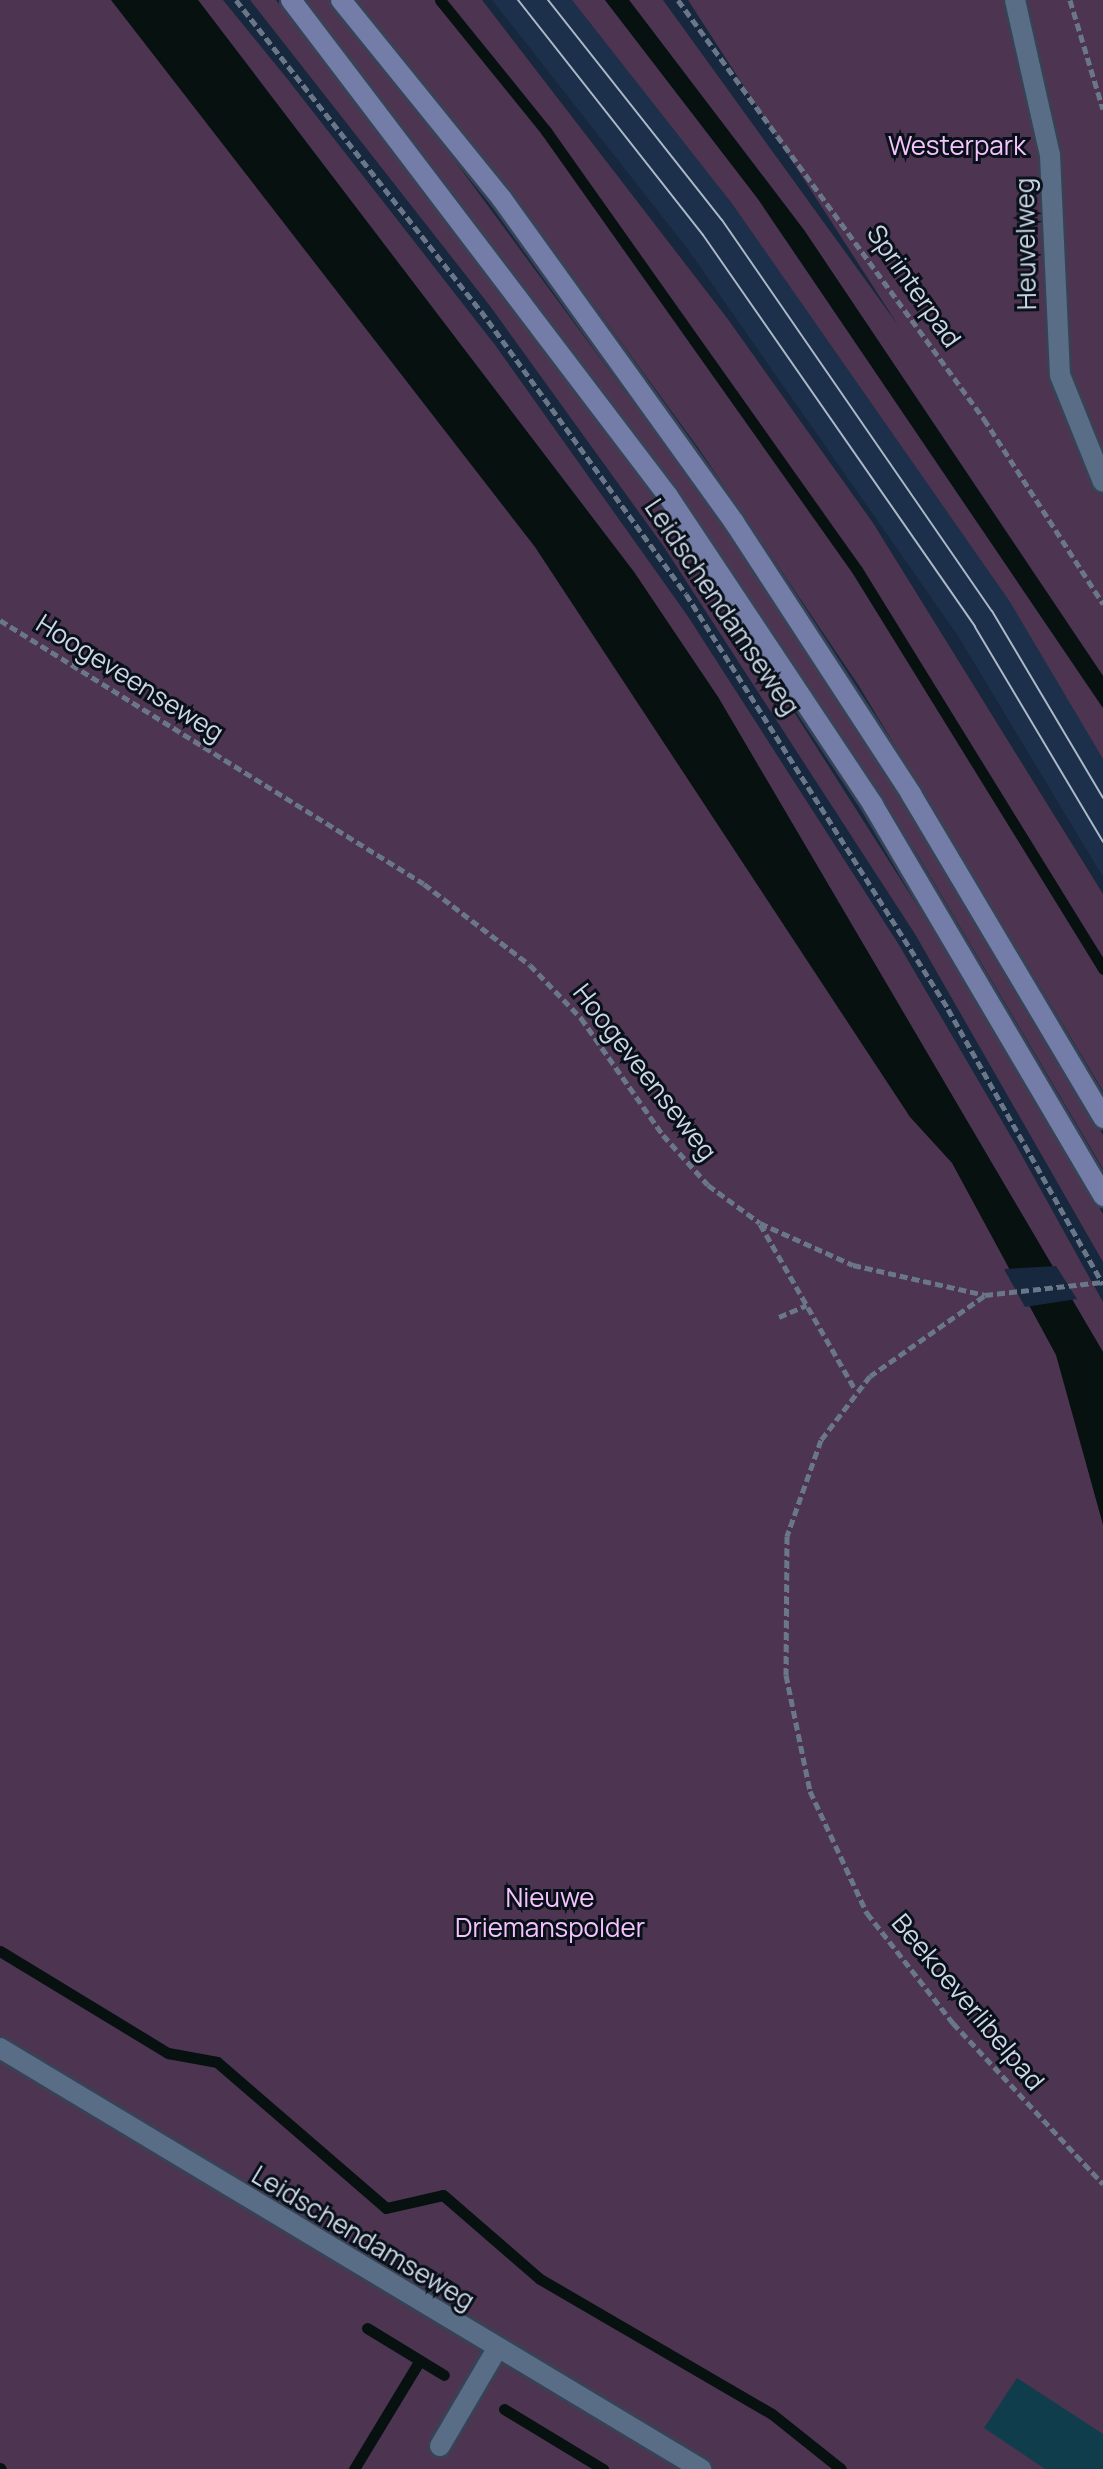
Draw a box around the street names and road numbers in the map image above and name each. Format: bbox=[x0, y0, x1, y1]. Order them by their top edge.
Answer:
street label: Heuvelweg bbox=[1009, 178, 1043, 310]
street label: Sprinterpad bbox=[860, 219, 968, 353]
street label: Leidschendamseweg bbox=[638, 493, 806, 721]
street label: Hoogeveenseweg bbox=[31, 608, 229, 748]
street label: Hoogeveenseweg bbox=[566, 978, 724, 1166]
street label: Beekoeverlibelpad bbox=[885, 1908, 1051, 2096]
street label: Leidschendamseweg bbox=[246, 2159, 480, 2317]

